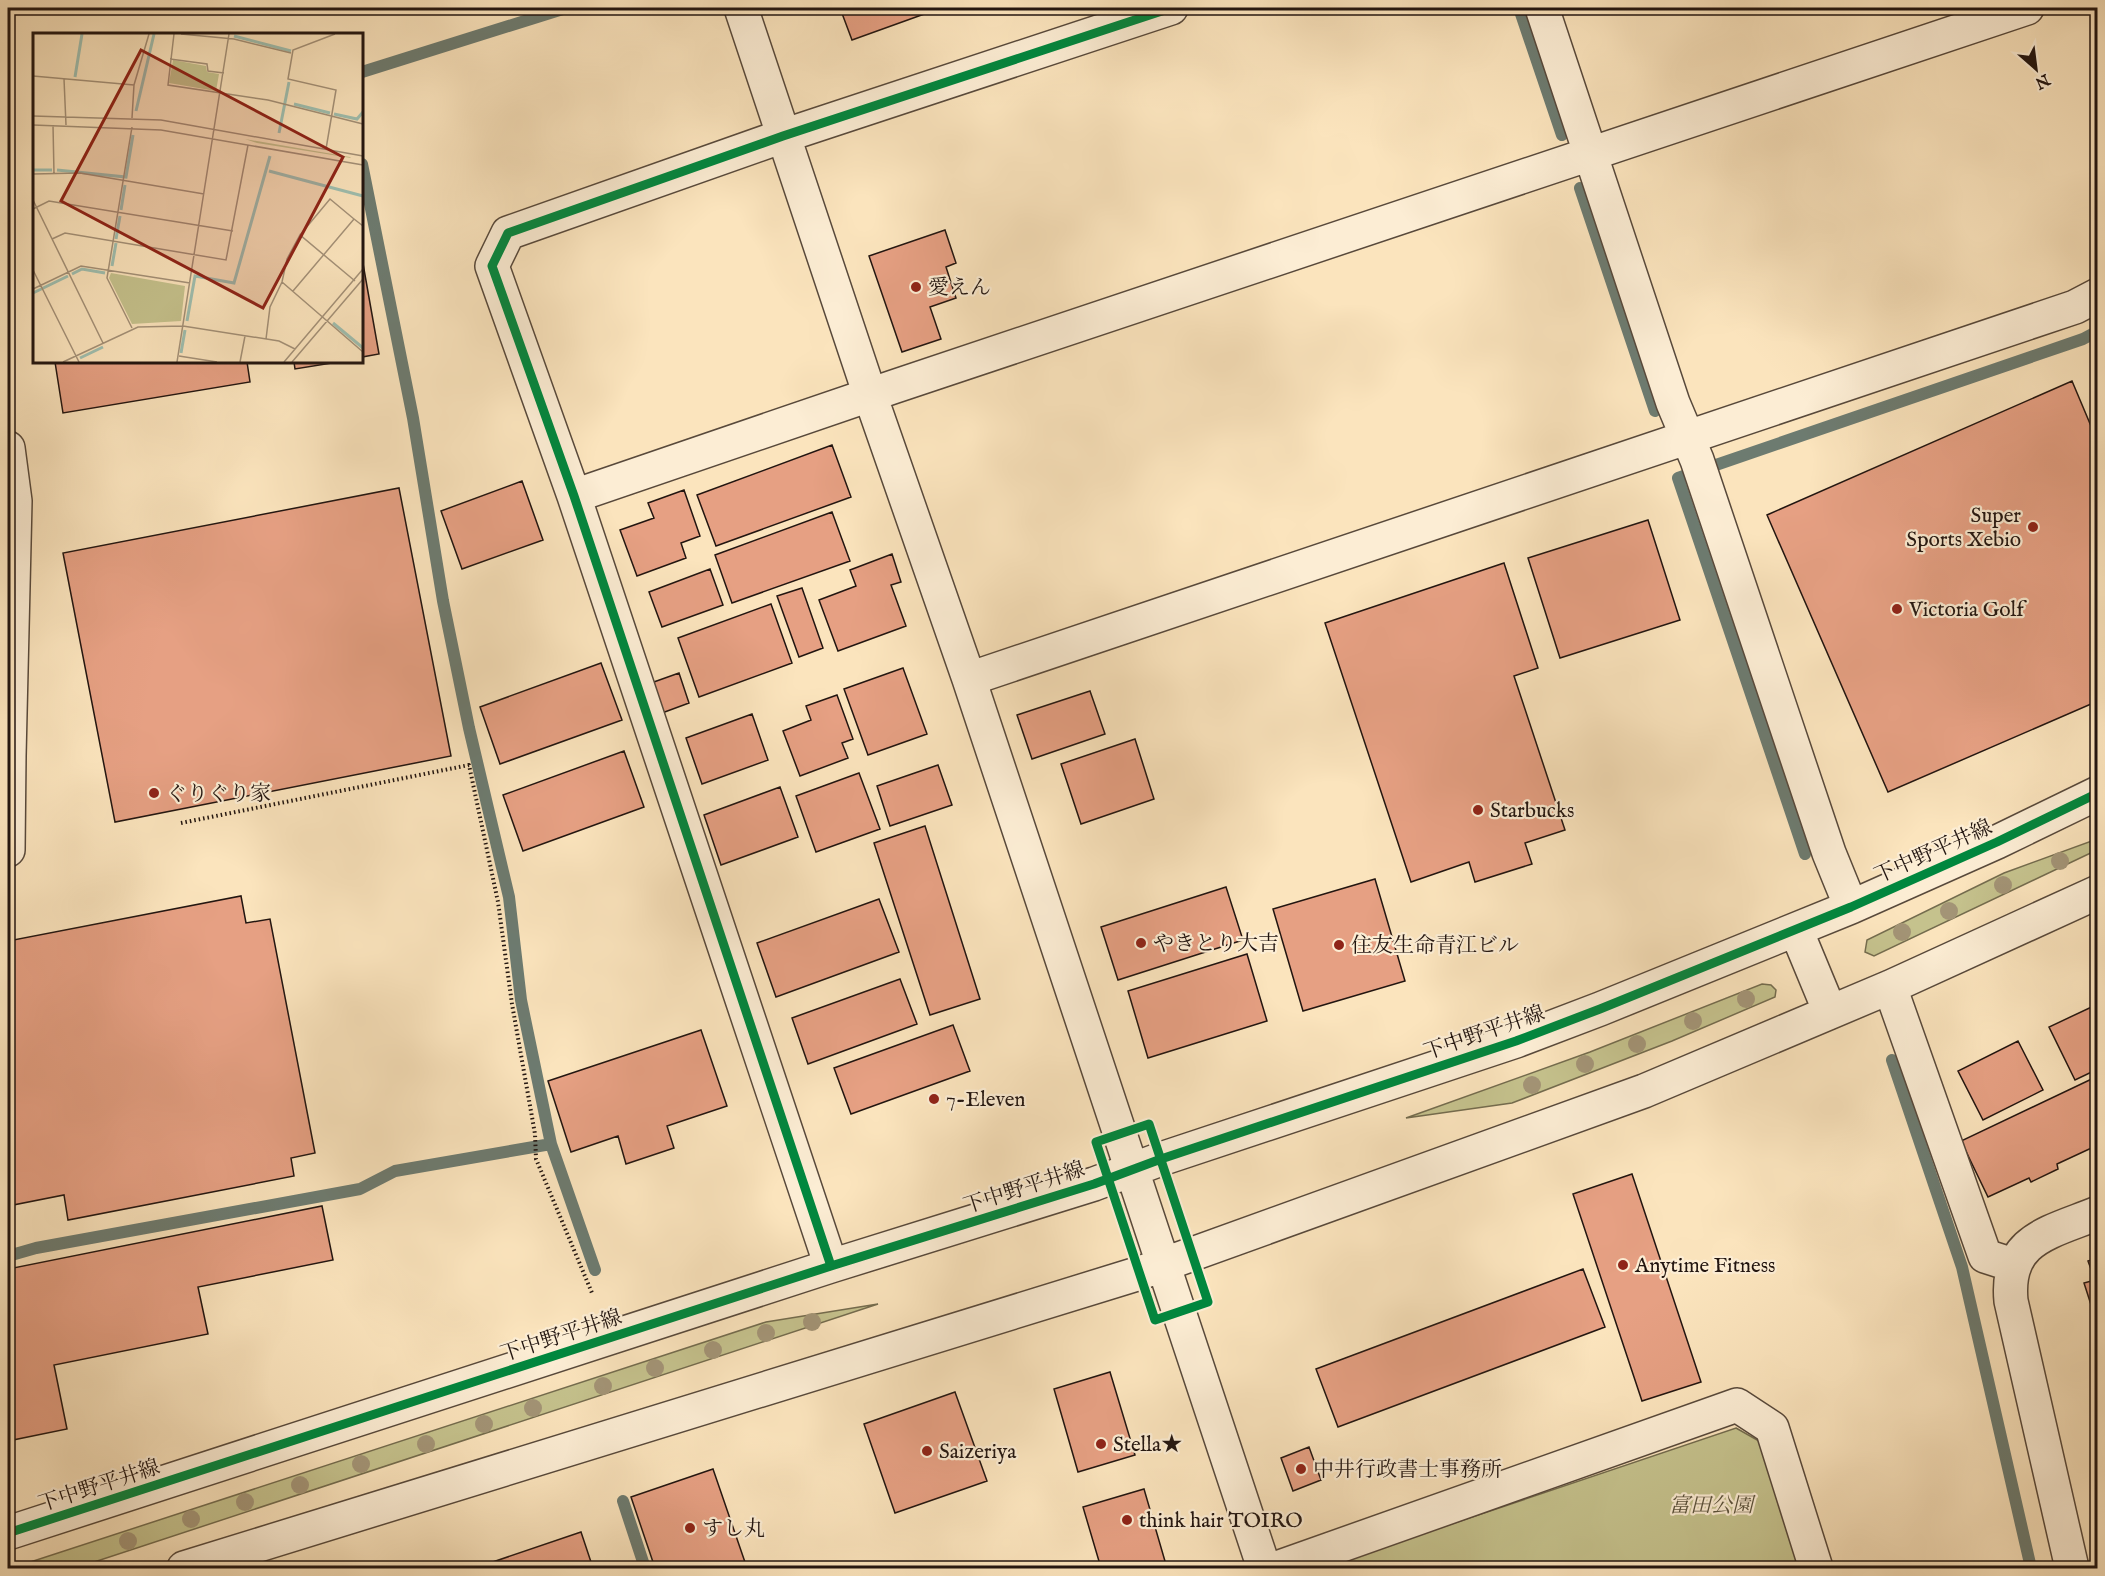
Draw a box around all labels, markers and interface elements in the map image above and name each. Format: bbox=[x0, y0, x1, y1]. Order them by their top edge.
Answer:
inset map bbox=[33, 33, 363, 363]
north arrow bbox=[2006, 39, 2066, 99]
text: N bbox=[2031, 68, 2054, 93]
place label: 愛えん bbox=[928, 275, 991, 302]
marker: 愛えん bbox=[909, 280, 923, 294]
place label: Super Sports Xebio bbox=[1906, 503, 2021, 554]
marker: Super Sports Xebio bbox=[2026, 520, 2040, 534]
place label: Victoria Golf bbox=[1908, 597, 2027, 624]
marker: Victoria Golf bbox=[1890, 602, 1904, 616]
place label: ぐりぐり家 bbox=[166, 781, 271, 808]
marker: ぐりぐり家 bbox=[147, 786, 161, 800]
place label: Starbucks bbox=[1490, 798, 1574, 825]
marker: Starbucks bbox=[1471, 803, 1485, 817]
street label: 下中野平井線 bbox=[1871, 814, 1997, 890]
place label: やきとり大吉 bbox=[1153, 931, 1279, 958]
place label: 住友生命青江ビル bbox=[1351, 933, 1519, 960]
marker: やきとり大吉 bbox=[1134, 936, 1148, 950]
marker: 住友生命青江ビル bbox=[1332, 938, 1346, 952]
street label: 下中野平井線 bbox=[1421, 1000, 1548, 1067]
place label: 7-Eleven bbox=[946, 1087, 1025, 1114]
marker: 7-Eleven bbox=[927, 1092, 941, 1106]
street label: 下中野平井線 bbox=[960, 1156, 1089, 1221]
place label: Anytime Fitness bbox=[1634, 1253, 1775, 1280]
marker: Anytime Fitness bbox=[1616, 1258, 1630, 1272]
street label: 下中野平井線 bbox=[497, 1304, 626, 1369]
place label: Stella★ bbox=[1113, 1432, 1182, 1459]
marker: Stella★ bbox=[1094, 1437, 1108, 1451]
place label: Saizeriya bbox=[939, 1439, 1017, 1466]
marker: Saizeriya bbox=[920, 1444, 934, 1458]
street label: 下中野平井線 bbox=[35, 1454, 164, 1519]
place label: 中井行政書士事務所 bbox=[1313, 1457, 1502, 1484]
marker: 中井行政書士事務所 bbox=[1294, 1462, 1308, 1476]
park label: 富田公園 bbox=[1669, 1493, 1756, 1520]
place label: think hair TOIRO bbox=[1139, 1508, 1303, 1535]
marker: think hair TOIRO bbox=[1120, 1513, 1134, 1527]
place label: すし丸 bbox=[702, 1516, 765, 1543]
marker: すし丸 bbox=[683, 1521, 697, 1535]

